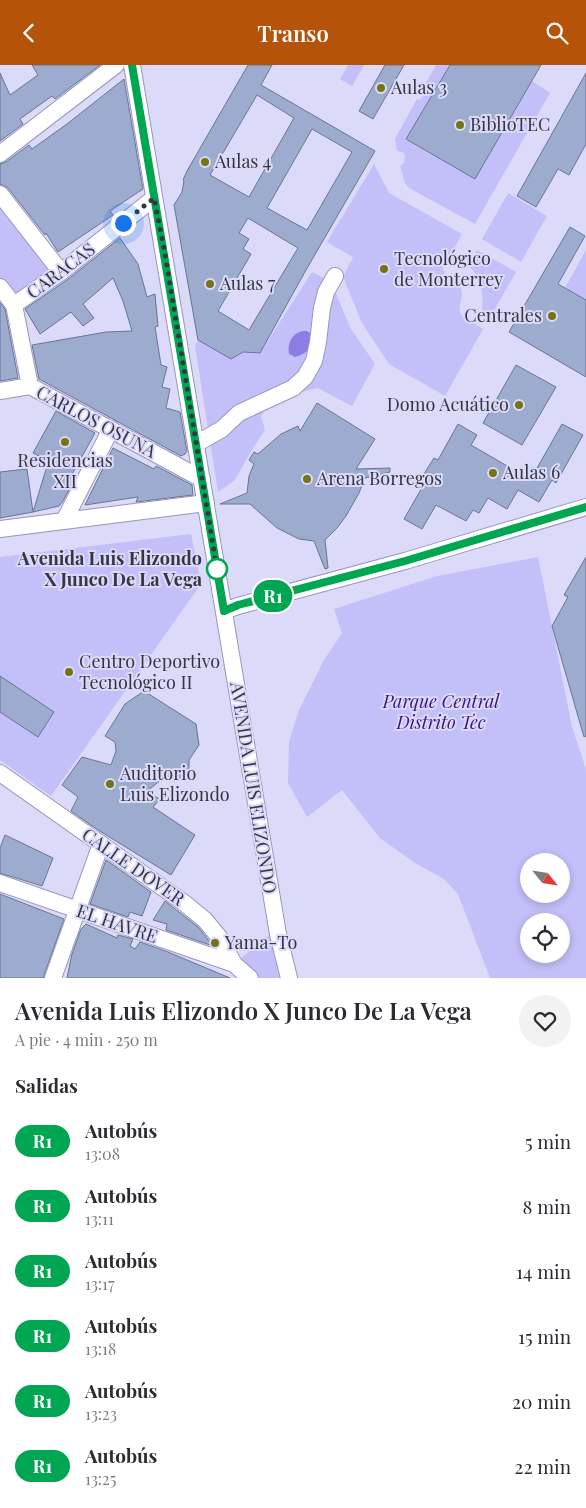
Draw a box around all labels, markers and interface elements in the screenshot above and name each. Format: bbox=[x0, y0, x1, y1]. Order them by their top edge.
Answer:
text: Transo bbox=[257, 18, 329, 48]
icon: back bbox=[15, 19, 43, 47]
icon: search bbox=[543, 19, 571, 47]
place label: Aulas 3 bbox=[390, 75, 447, 99]
marker: Aulas 3 bbox=[375, 82, 387, 94]
place label: BiblioTEC bbox=[470, 112, 550, 136]
marker: BiblioTEC bbox=[454, 119, 466, 131]
place label: Aulas 4 bbox=[214, 149, 272, 173]
marker: Aulas 4 bbox=[199, 156, 211, 168]
your location bbox=[111, 211, 136, 236]
street label: CARACAS bbox=[21, 237, 99, 304]
place label: Tecnológico de Monterrey bbox=[394, 246, 503, 291]
marker: Tecnológico de Monterrey bbox=[378, 263, 390, 275]
place label: Aulas 7 bbox=[219, 271, 276, 295]
marker: Aulas 7 bbox=[204, 278, 216, 290]
place label: Centrales bbox=[464, 303, 542, 327]
marker: Centrales bbox=[546, 310, 558, 322]
street label: CARLOS OSUNA bbox=[32, 379, 161, 463]
place label: Domo Acuático bbox=[387, 392, 509, 416]
marker: Domo Acuático bbox=[513, 399, 525, 411]
marker: Residencias XII bbox=[59, 436, 71, 448]
place label: Residencias XII bbox=[17, 448, 113, 493]
place label: Aulas 6 bbox=[502, 460, 560, 484]
place label: Arena Borregos bbox=[316, 466, 442, 490]
marker: Aulas 6 bbox=[487, 467, 499, 479]
marker: Arena Borregos bbox=[301, 473, 313, 485]
place label: Avenida Luis Elizondo X Junco De La Vega bbox=[17, 546, 203, 591]
marker: Avenida Luis Elizondo X Junco De La Vega bbox=[206, 558, 228, 580]
line badge: R1 bbox=[250, 580, 296, 612]
text: R1 bbox=[263, 584, 283, 608]
place label: Centro Deportivo Tecnológico II bbox=[79, 649, 220, 694]
marker: Centro Deportivo Tecnológico II bbox=[63, 666, 75, 678]
street label: AVENIDA LUIS ELIZONDO bbox=[225, 679, 283, 895]
park label: Parque Central Distrito Tec bbox=[382, 689, 500, 734]
place label: Auditorio Luis Elizondo bbox=[119, 761, 230, 806]
marker: Auditorio Luis Elizondo bbox=[104, 778, 116, 790]
street label: CALLE DOVER bbox=[78, 822, 190, 911]
north arrow bbox=[520, 853, 570, 903]
map controls bbox=[520, 853, 570, 963]
street label: EL HAVRE bbox=[74, 898, 161, 948]
button: locate bbox=[520, 913, 570, 963]
place label: Yama-To bbox=[224, 930, 298, 954]
marker: Yama-To bbox=[209, 937, 221, 949]
text: Avenida Luis Elizondo X Junco De La Vega bbox=[15, 994, 472, 1026]
button: heart bbox=[519, 995, 571, 1047]
text: A pie · 4 min · 250 m bbox=[15, 1029, 158, 1050]
text: Salidas bbox=[15, 1072, 78, 1098]
text: Autobús bbox=[85, 1117, 157, 1143]
text: 5 min bbox=[525, 1128, 571, 1154]
text: R1 bbox=[33, 1129, 52, 1153]
text: 13:08 bbox=[85, 1143, 120, 1164]
text: Autobús bbox=[85, 1182, 157, 1208]
text: 8 min bbox=[523, 1193, 571, 1219]
text: R1 bbox=[33, 1194, 52, 1218]
text: 13:11 bbox=[85, 1208, 114, 1229]
text: Autobús bbox=[85, 1247, 157, 1273]
text: 14 min bbox=[516, 1258, 571, 1284]
text: R1 bbox=[33, 1259, 52, 1283]
text: 13:17 bbox=[85, 1273, 115, 1294]
text: Autobús bbox=[85, 1312, 157, 1338]
text: 15 min bbox=[518, 1323, 571, 1349]
text: R1 bbox=[33, 1324, 52, 1348]
text: 13:18 bbox=[85, 1338, 116, 1359]
text: Autobús bbox=[85, 1377, 157, 1403]
text: 20 min bbox=[512, 1388, 571, 1414]
text: R1 bbox=[33, 1389, 52, 1413]
text: 13:23 bbox=[85, 1403, 117, 1424]
text: Autobús bbox=[85, 1442, 157, 1468]
text: 22 min bbox=[514, 1453, 571, 1479]
text: R1 bbox=[33, 1454, 52, 1478]
text: 13:25 bbox=[85, 1468, 116, 1489]

